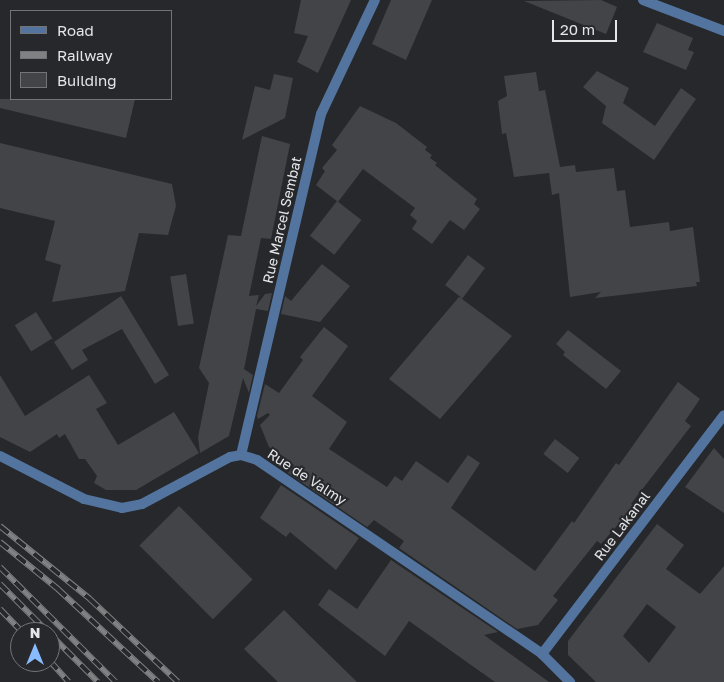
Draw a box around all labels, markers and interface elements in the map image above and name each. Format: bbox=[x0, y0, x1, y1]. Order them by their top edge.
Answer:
legend bbox=[10, 10, 172, 100]
scale bar bbox=[554, 10, 619, 42]
text: 20 m bbox=[560, 20, 595, 38]
text: Road bbox=[57, 21, 94, 39]
text: Railway bbox=[57, 46, 113, 64]
text: Building bbox=[57, 71, 117, 89]
street label: Rue Marcel Sembat bbox=[259, 155, 305, 285]
street label: Rue de Valmy bbox=[265, 445, 349, 509]
street label: Rue Lakanal bbox=[591, 488, 653, 564]
north arrow bbox=[10, 622, 60, 672]
text: N bbox=[30, 624, 40, 641]

